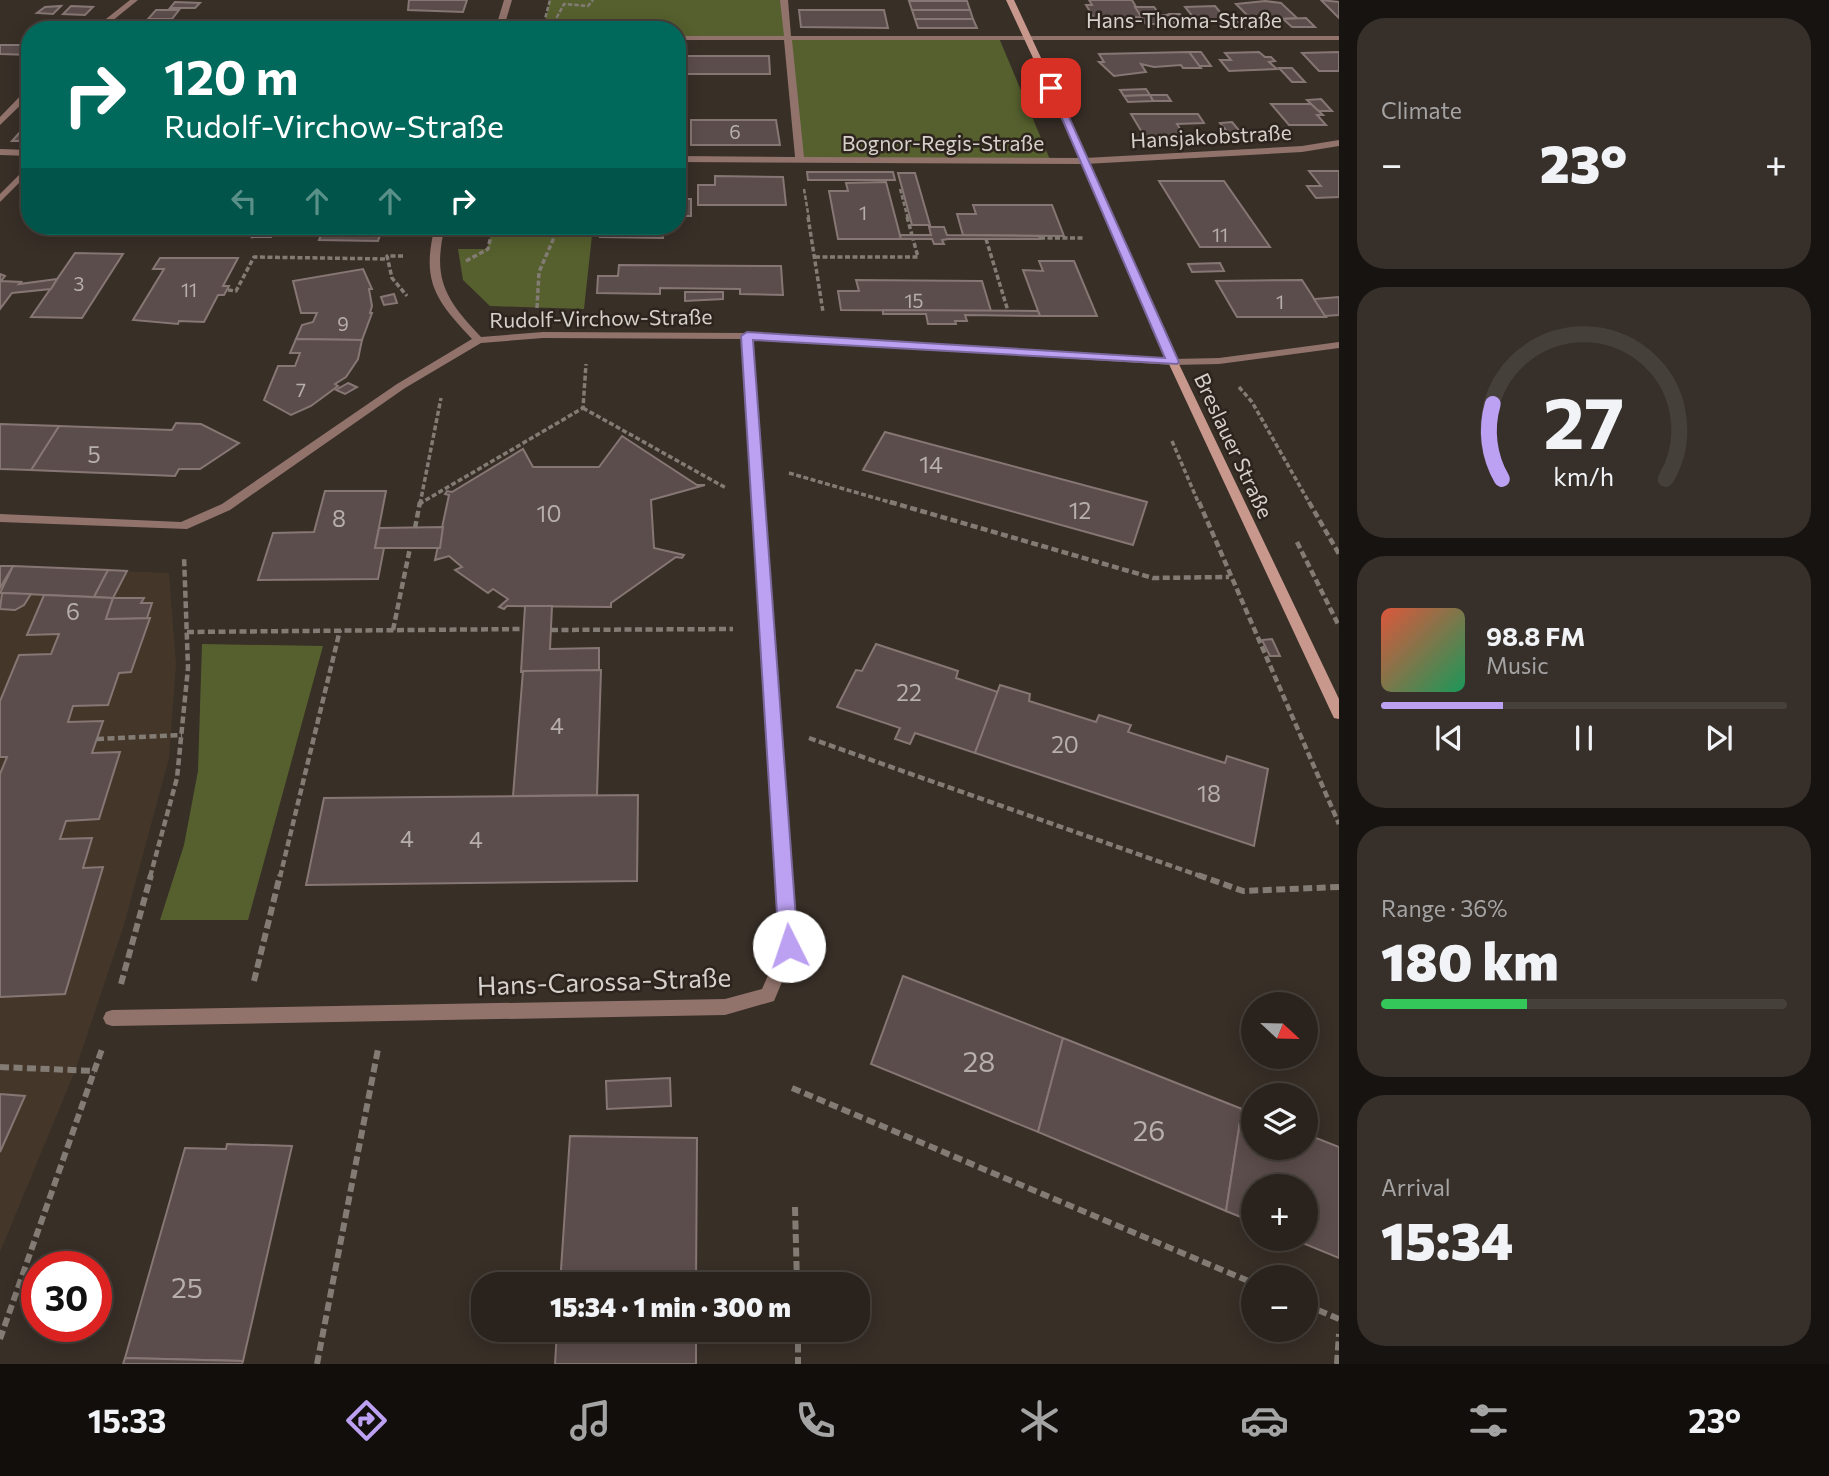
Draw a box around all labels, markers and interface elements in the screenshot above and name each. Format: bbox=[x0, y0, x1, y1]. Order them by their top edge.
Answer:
street label: Hans-Thoma-Straße bbox=[1086, 7, 1282, 32]
text: 120 m bbox=[164, 45, 298, 105]
icon: right bbox=[49, 49, 140, 140]
pin bbox=[1021, 58, 1081, 118]
icon: arrive bbox=[1032, 69, 1070, 107]
text: Climate bbox=[1381, 96, 1462, 124]
text: Rudolf-Virchow-Straße bbox=[164, 105, 504, 145]
street label: Hansjakobstraße bbox=[1130, 119, 1292, 152]
house number: 6 bbox=[729, 120, 741, 143]
street label: Bognor-Regis-Straße bbox=[842, 130, 1044, 155]
text: 23° bbox=[1540, 130, 1627, 194]
text: − bbox=[1381, 139, 1403, 186]
text: + bbox=[1765, 139, 1787, 186]
icon: left bbox=[225, 182, 263, 220]
icon: ahead bbox=[298, 182, 336, 220]
icon: ahead bbox=[371, 182, 409, 220]
icon: right bbox=[444, 182, 482, 220]
house number: 1 bbox=[859, 201, 867, 224]
house number: 11 bbox=[1212, 223, 1228, 246]
house number: 3 bbox=[74, 272, 84, 295]
house number: 11 bbox=[181, 278, 197, 301]
house number: 15 bbox=[904, 289, 924, 312]
house number: 1 bbox=[1276, 290, 1284, 313]
street label: Rudolf-Virchow-Straße bbox=[489, 303, 713, 332]
house number: 9 bbox=[337, 312, 349, 335]
street label: Breslauer Straße bbox=[1190, 369, 1279, 522]
text: 27 bbox=[1544, 375, 1624, 464]
house number: 7 bbox=[296, 378, 306, 401]
house number: 5 bbox=[87, 440, 101, 468]
house number: 14 bbox=[919, 450, 943, 478]
text: km/h bbox=[1554, 461, 1614, 491]
house number: 12 bbox=[1069, 496, 1091, 524]
house number: 10 bbox=[537, 499, 561, 527]
house number: 8 bbox=[332, 504, 346, 532]
house number: 6 bbox=[66, 597, 80, 625]
text: 98.8 FM bbox=[1486, 620, 1585, 651]
text: Music bbox=[1486, 651, 1549, 679]
house number: 22 bbox=[896, 678, 922, 706]
house number: 4 bbox=[550, 711, 564, 739]
icon: previous bbox=[1430, 719, 1468, 757]
icon: pause bbox=[1565, 719, 1603, 757]
icon: next bbox=[1700, 719, 1738, 757]
house number: 20 bbox=[1051, 730, 1079, 758]
house number: 18 bbox=[1197, 779, 1221, 807]
house number: 4 bbox=[400, 824, 414, 852]
house number: 4 bbox=[469, 825, 483, 853]
text: Range · 36% bbox=[1381, 894, 1508, 922]
position arrow bbox=[752, 909, 826, 983]
text: 180 km bbox=[1381, 928, 1559, 992]
street label: Hans-Carossa-Straße bbox=[476, 961, 732, 1000]
north arrow bbox=[1241, 992, 1318, 1069]
map controls bbox=[1241, 992, 1318, 1342]
house number: 28 bbox=[963, 1044, 995, 1078]
button: layers bbox=[1241, 1083, 1318, 1160]
house number: 26 bbox=[1133, 1113, 1165, 1147]
text: Arrival bbox=[1381, 1173, 1451, 1201]
button: + bbox=[1241, 1174, 1318, 1251]
text: 15:34 bbox=[1381, 1207, 1513, 1271]
speed limit sign: 30 bbox=[21, 1251, 112, 1342]
button: − bbox=[1241, 1265, 1318, 1342]
house number: 25 bbox=[171, 1270, 203, 1304]
text: 15:34 · 1 min · 300 m bbox=[550, 1291, 791, 1322]
icon: directions bbox=[342, 1396, 391, 1445]
icon: music bbox=[566, 1396, 615, 1445]
icon: phone bbox=[791, 1396, 840, 1445]
icon: climate bbox=[1015, 1396, 1064, 1445]
icon: car bbox=[1240, 1396, 1289, 1445]
icon: filters bbox=[1464, 1396, 1513, 1445]
text: 15:33 bbox=[88, 1400, 166, 1440]
text: 23° bbox=[1688, 1400, 1741, 1440]

